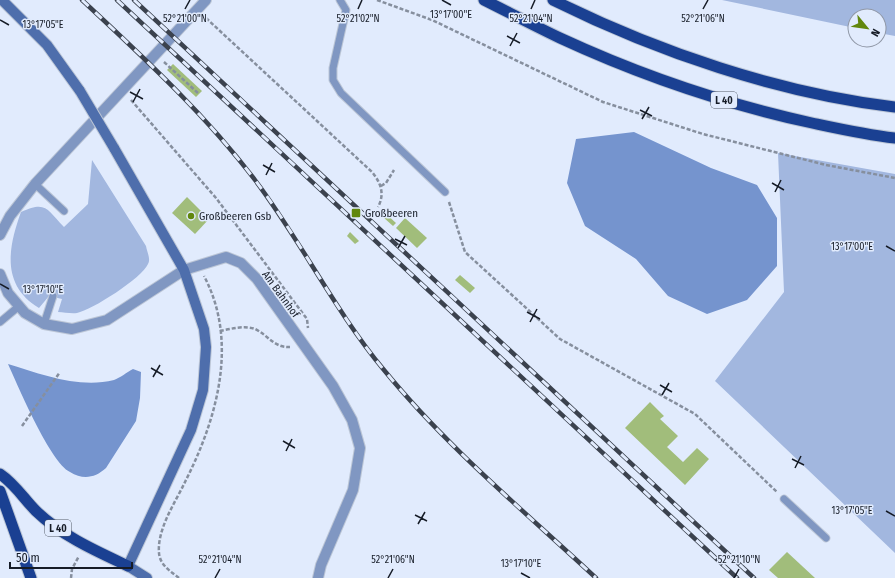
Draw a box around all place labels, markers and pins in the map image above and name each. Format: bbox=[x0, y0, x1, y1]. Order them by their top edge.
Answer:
marker: Großbeeren bbox=[350, 207, 362, 219]
place label: Großbeeren bbox=[365, 207, 418, 220]
place label: Großbeeren Gsb bbox=[199, 210, 272, 223]
marker: Großbeeren Gsb bbox=[186, 211, 196, 221]

